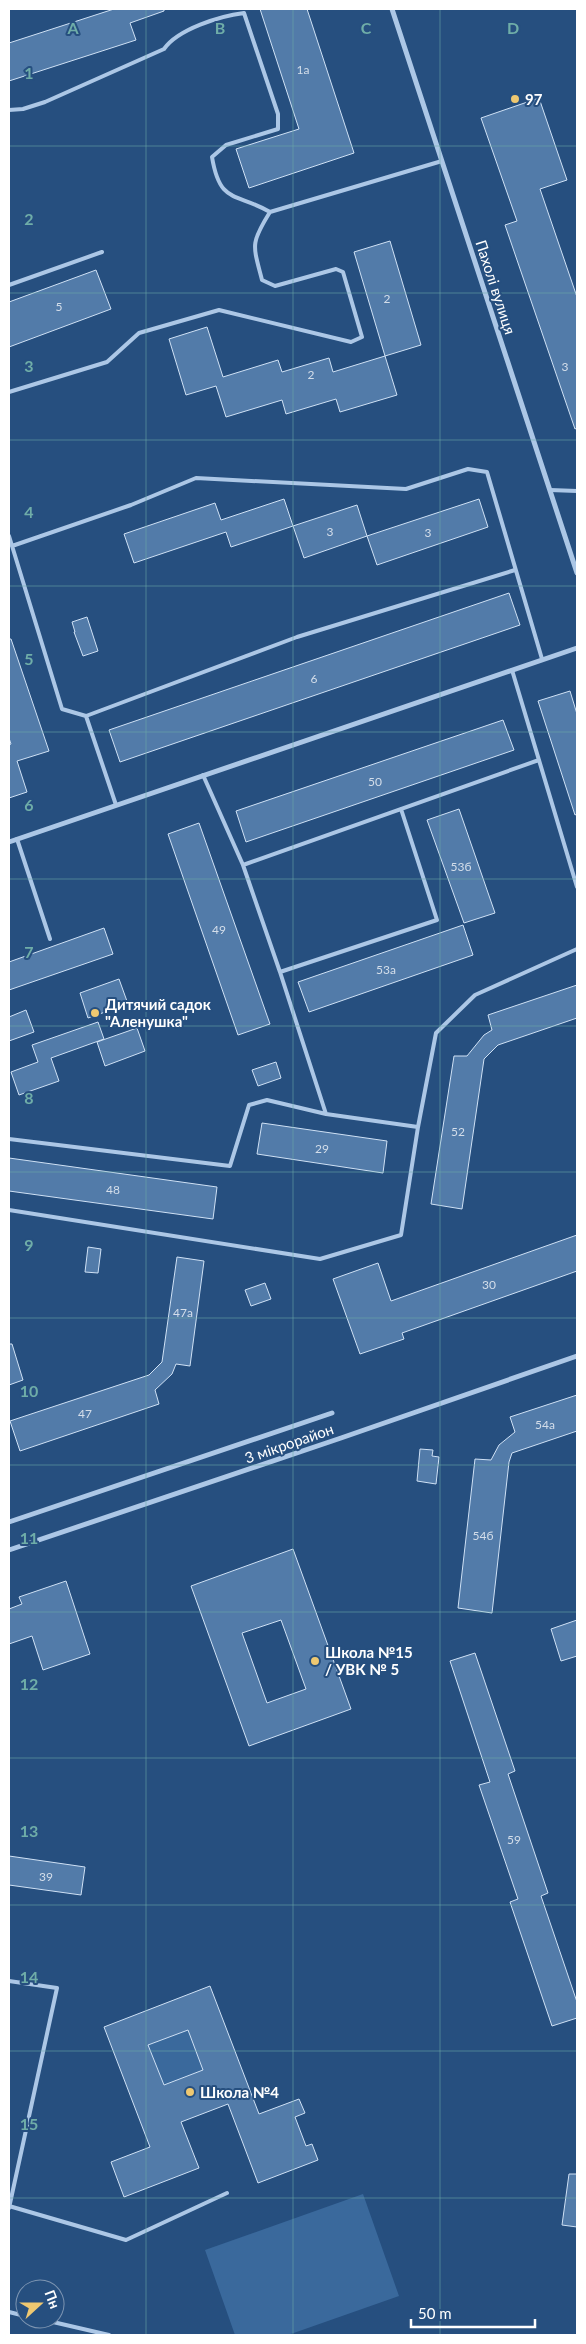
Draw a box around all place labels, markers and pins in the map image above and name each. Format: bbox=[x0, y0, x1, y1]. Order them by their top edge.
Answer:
place label: 97 bbox=[525, 90, 543, 108]
marker: 97 bbox=[509, 93, 521, 105]
place label: Дитячий садок "Аленушка" bbox=[105, 995, 212, 1030]
marker: Дитячий садок "Аленушка" bbox=[89, 1007, 101, 1019]
place label: Школа №15 / УВК № 5 bbox=[325, 1643, 413, 1678]
marker: Школа №15 / УВК № 5 bbox=[309, 1655, 321, 1667]
place label: Школа №4 bbox=[200, 2083, 279, 2101]
marker: Школа №4 bbox=[184, 2086, 196, 2098]

